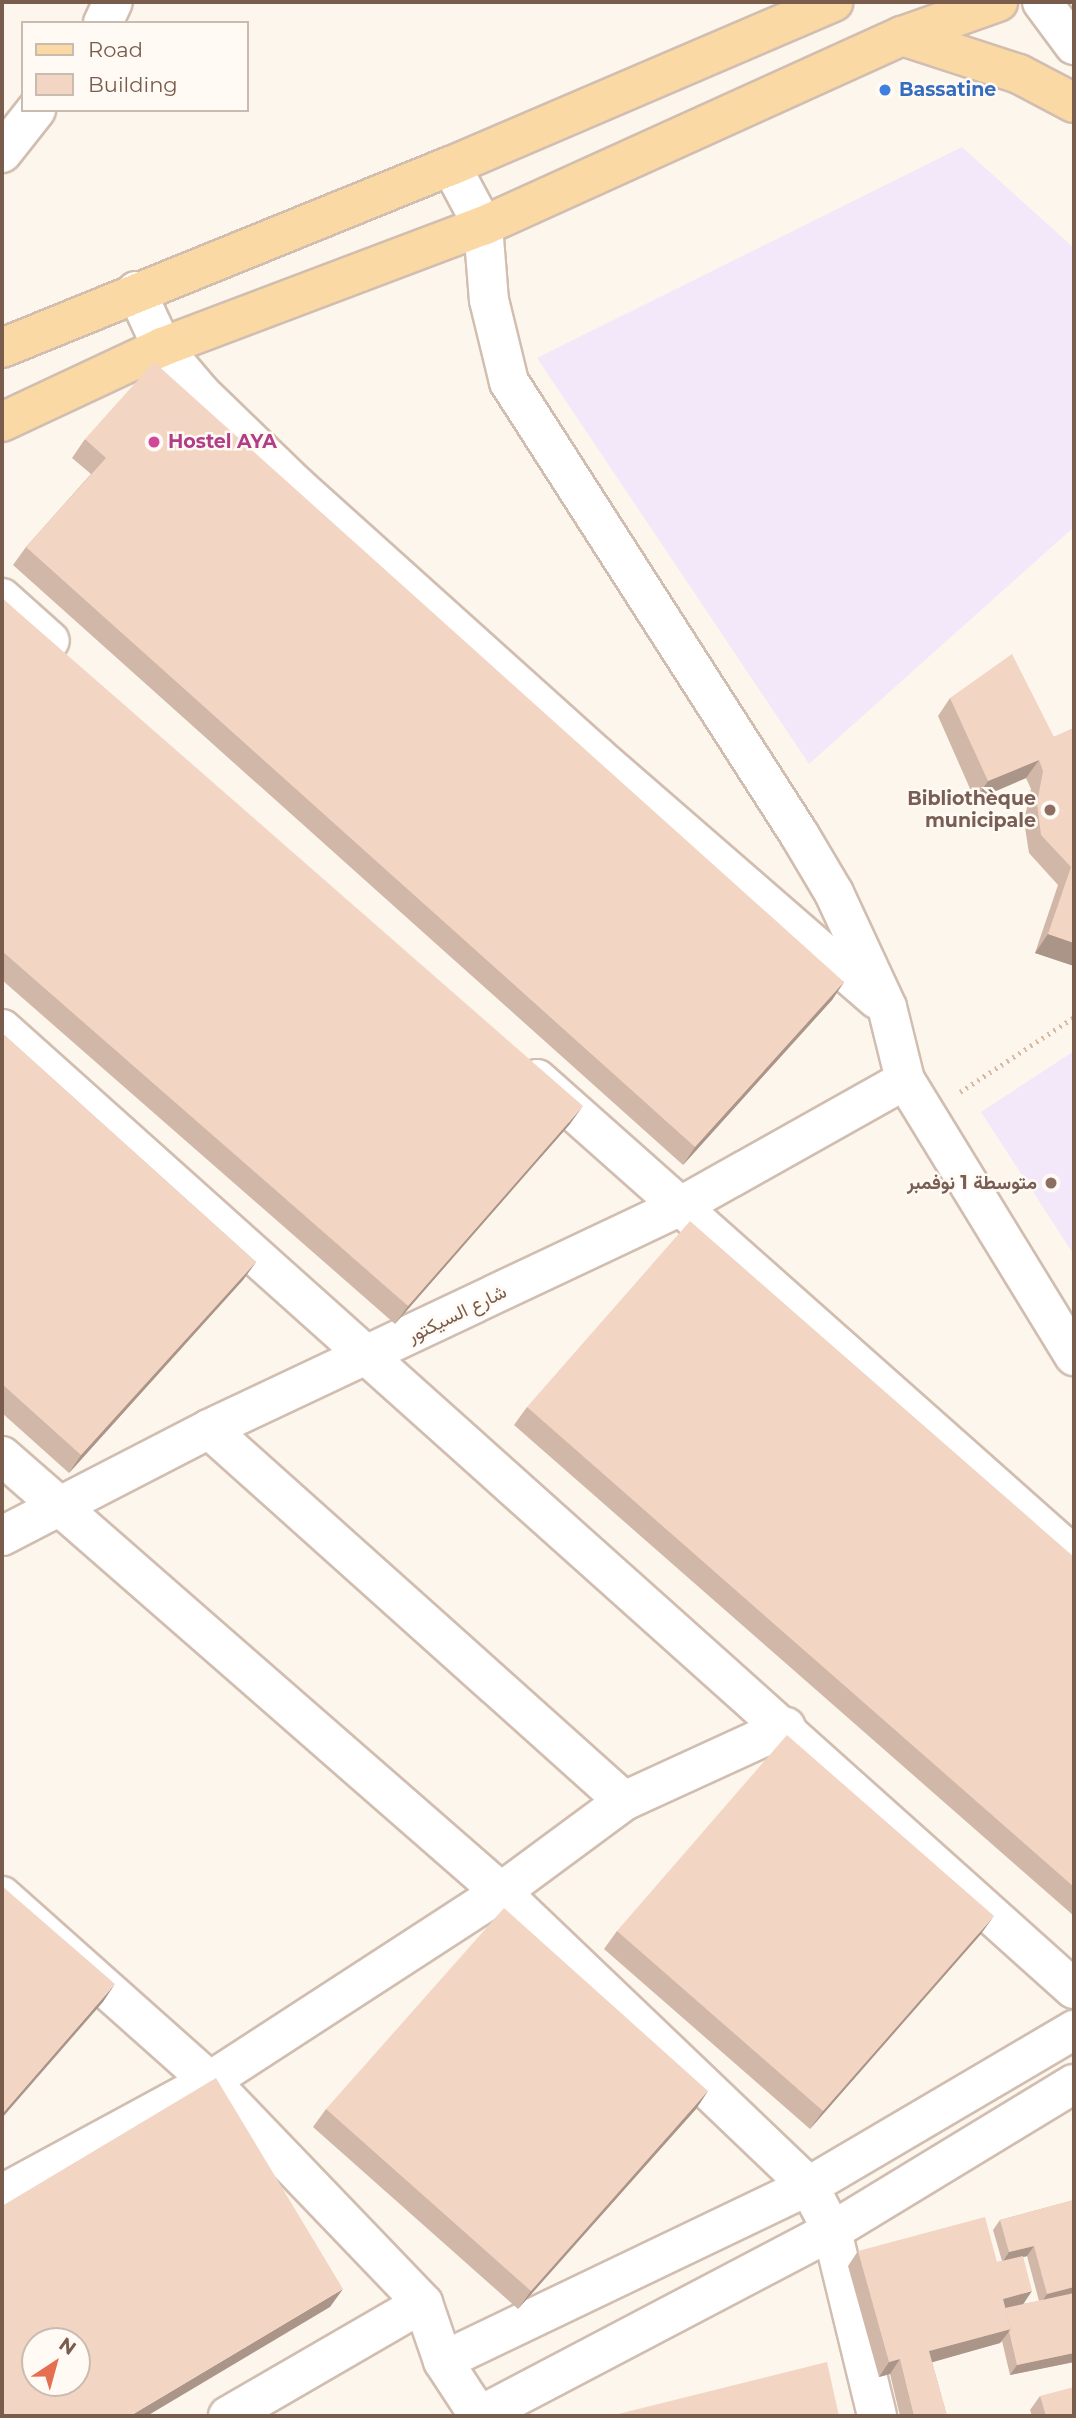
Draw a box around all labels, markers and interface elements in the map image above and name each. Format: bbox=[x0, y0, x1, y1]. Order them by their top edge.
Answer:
legend bbox=[21, 21, 248, 112]
text: Road bbox=[88, 37, 143, 62]
text: Building bbox=[88, 72, 178, 97]
place label: Bassatine bbox=[899, 79, 996, 101]
marker: Bassatine bbox=[877, 82, 893, 98]
place label: Hostel AYA bbox=[168, 431, 277, 453]
marker: Hostel AYA bbox=[146, 434, 162, 450]
place label: Bibliothèque municipale bbox=[907, 788, 1036, 832]
marker: Bibliothèque municipale bbox=[1042, 802, 1058, 818]
place label: متوسطة 1 نوفمبر bbox=[907, 1172, 1037, 1194]
marker: متوسطة 1 نوفمبر bbox=[1043, 1175, 1059, 1191]
street label: شارع السيكتور bbox=[404, 1280, 510, 1348]
north arrow bbox=[21, 2327, 91, 2397]
text: N bbox=[54, 2332, 80, 2360]

